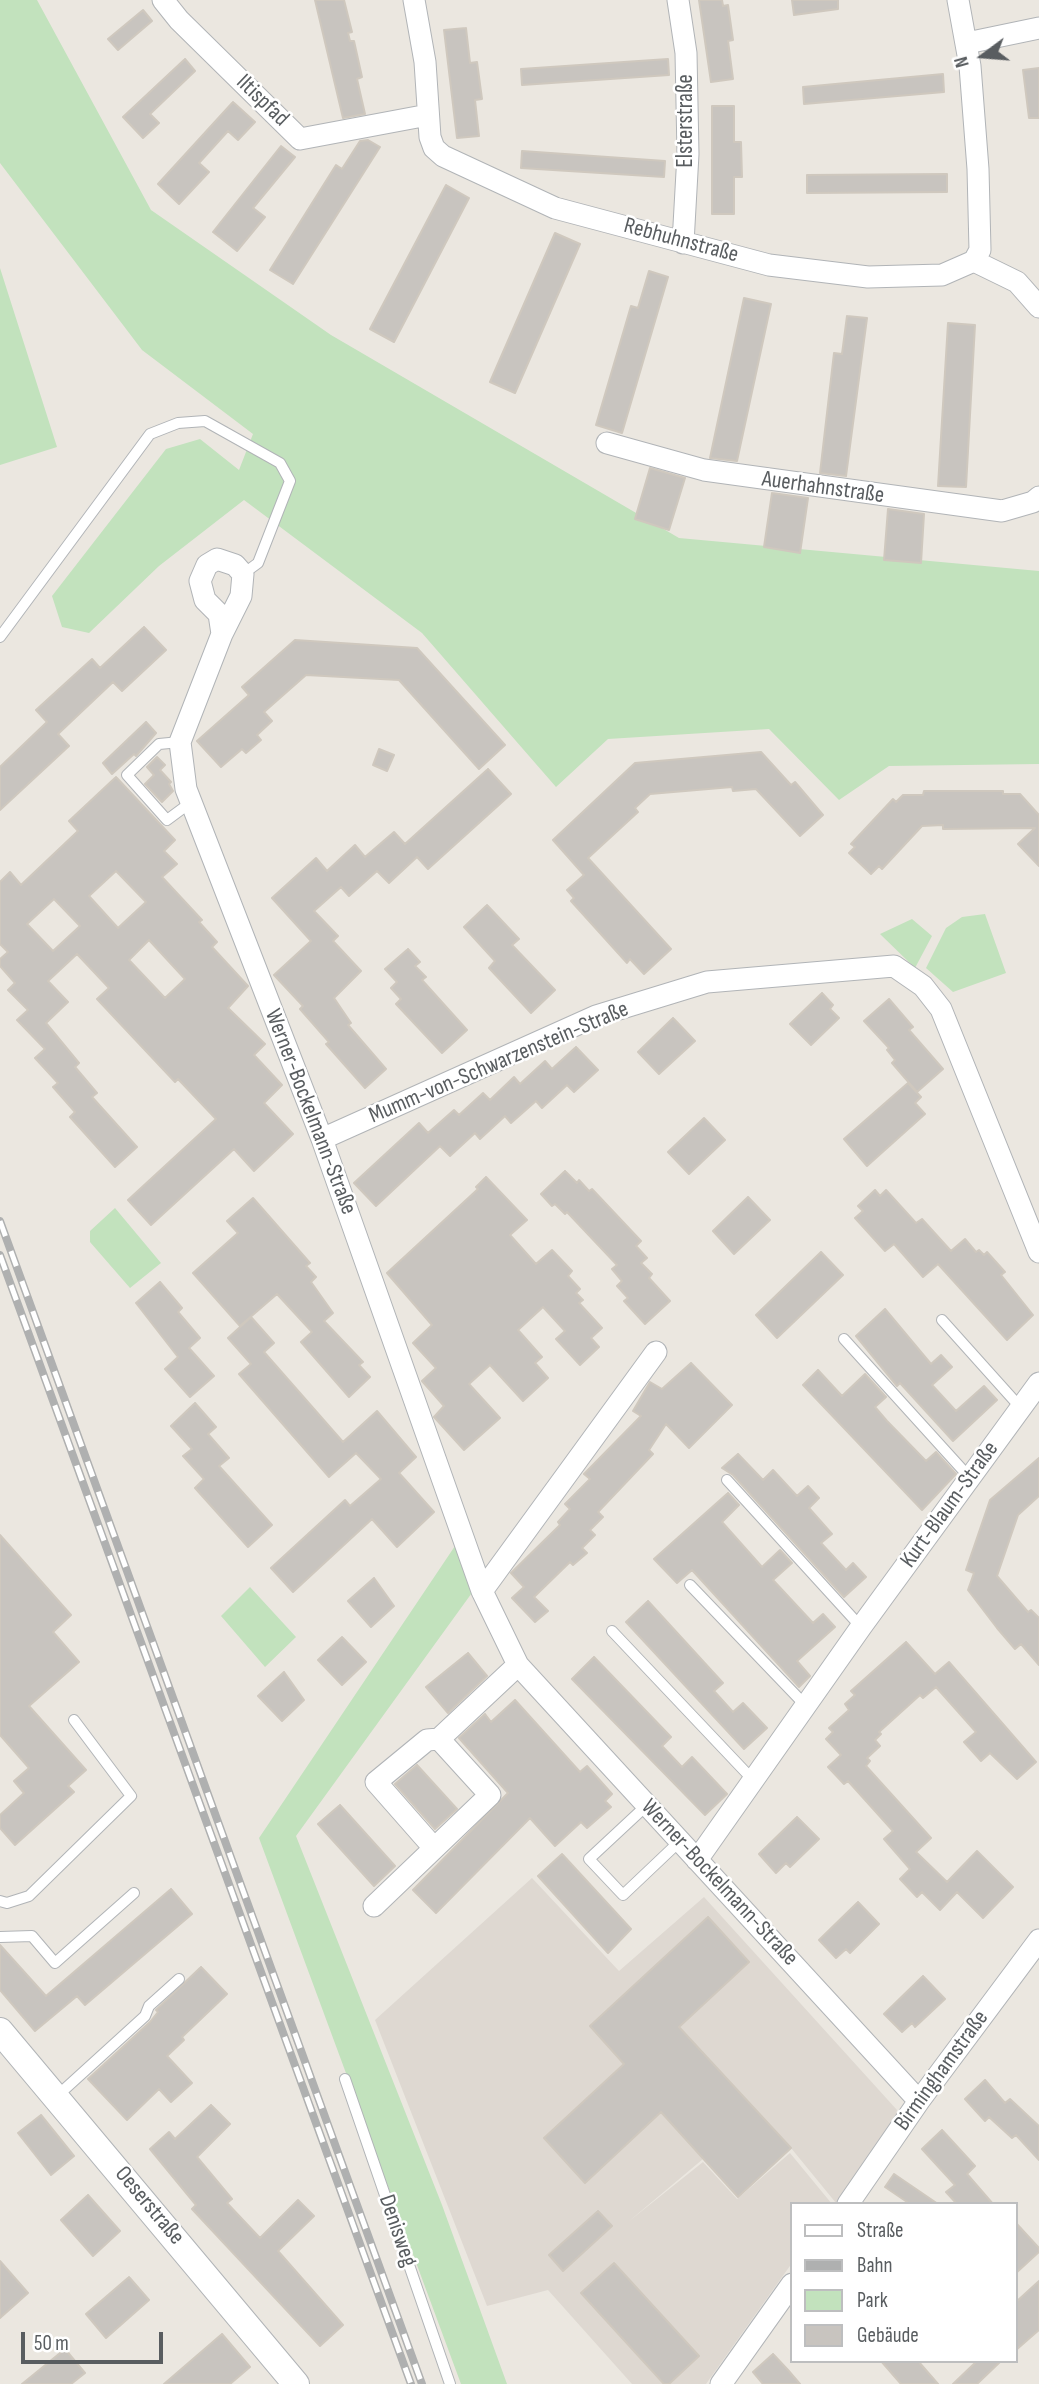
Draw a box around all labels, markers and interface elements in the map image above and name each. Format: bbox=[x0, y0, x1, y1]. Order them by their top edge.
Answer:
north arrow bbox=[948, 21, 1018, 91]
text: N bbox=[950, 54, 975, 70]
street label: Iltispfad bbox=[230, 69, 294, 133]
street label: Elsterstraße bbox=[672, 74, 700, 168]
street label: Rebhuhnstraße bbox=[621, 212, 741, 270]
street label: Auerhahnstraße bbox=[760, 466, 886, 510]
street label: Mumm-von-Schwarzenstein-Straße bbox=[365, 996, 633, 1130]
street label: Werner-Bockelmann-Straße bbox=[258, 1005, 362, 1219]
street label: Kurt-Blaum-Straße bbox=[895, 1437, 1005, 1573]
street label: Werner-Bockelmann-Straße bbox=[635, 1794, 803, 1972]
street label: Birminghamstraße bbox=[889, 2005, 995, 2137]
street label: Oeserstraße bbox=[108, 2161, 190, 2251]
street label: Denisweg bbox=[372, 2191, 422, 2271]
legend bbox=[790, 2202, 1018, 2363]
text: Straße bbox=[857, 2218, 903, 2243]
text: Bahn bbox=[857, 2253, 892, 2278]
text: Park bbox=[857, 2288, 888, 2313]
scale bar bbox=[24, 2318, 166, 2362]
text: Gebäude bbox=[857, 2323, 919, 2348]
text: 50 m bbox=[34, 2331, 69, 2356]

